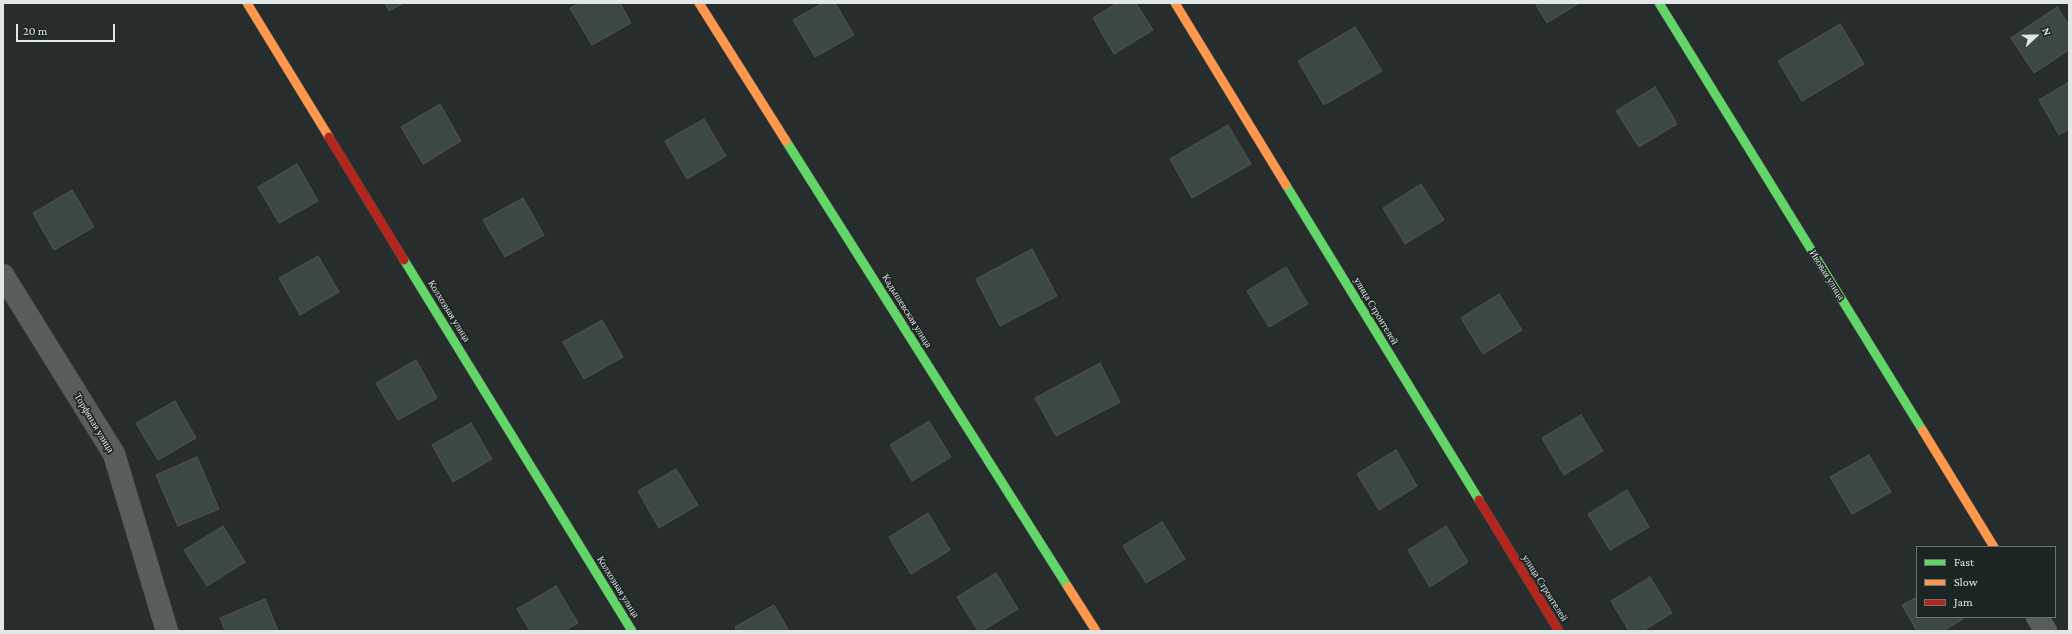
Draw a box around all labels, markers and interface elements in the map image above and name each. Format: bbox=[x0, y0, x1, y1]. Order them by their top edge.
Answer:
scale bar bbox=[18, 16, 117, 42]
north arrow bbox=[2016, 16, 2056, 56]
text: 20 m bbox=[23, 24, 47, 38]
text: N bbox=[2040, 26, 2054, 37]
street label: Ивовая улица bbox=[1807, 248, 1847, 302]
street label: Кадышевская улица bbox=[880, 272, 934, 350]
street label: улица Строителей bbox=[1351, 275, 1401, 347]
street label: Колхозная улица bbox=[425, 278, 473, 344]
street label: Торфяная улица bbox=[72, 391, 116, 455]
legend bbox=[1916, 546, 2056, 618]
street label: улица Строителей bbox=[1520, 552, 1570, 624]
street label: Колхозная улица bbox=[594, 554, 642, 620]
text: Fast bbox=[1954, 555, 1974, 569]
text: Slow bbox=[1954, 575, 1978, 589]
text: Jam bbox=[1954, 595, 1973, 609]

